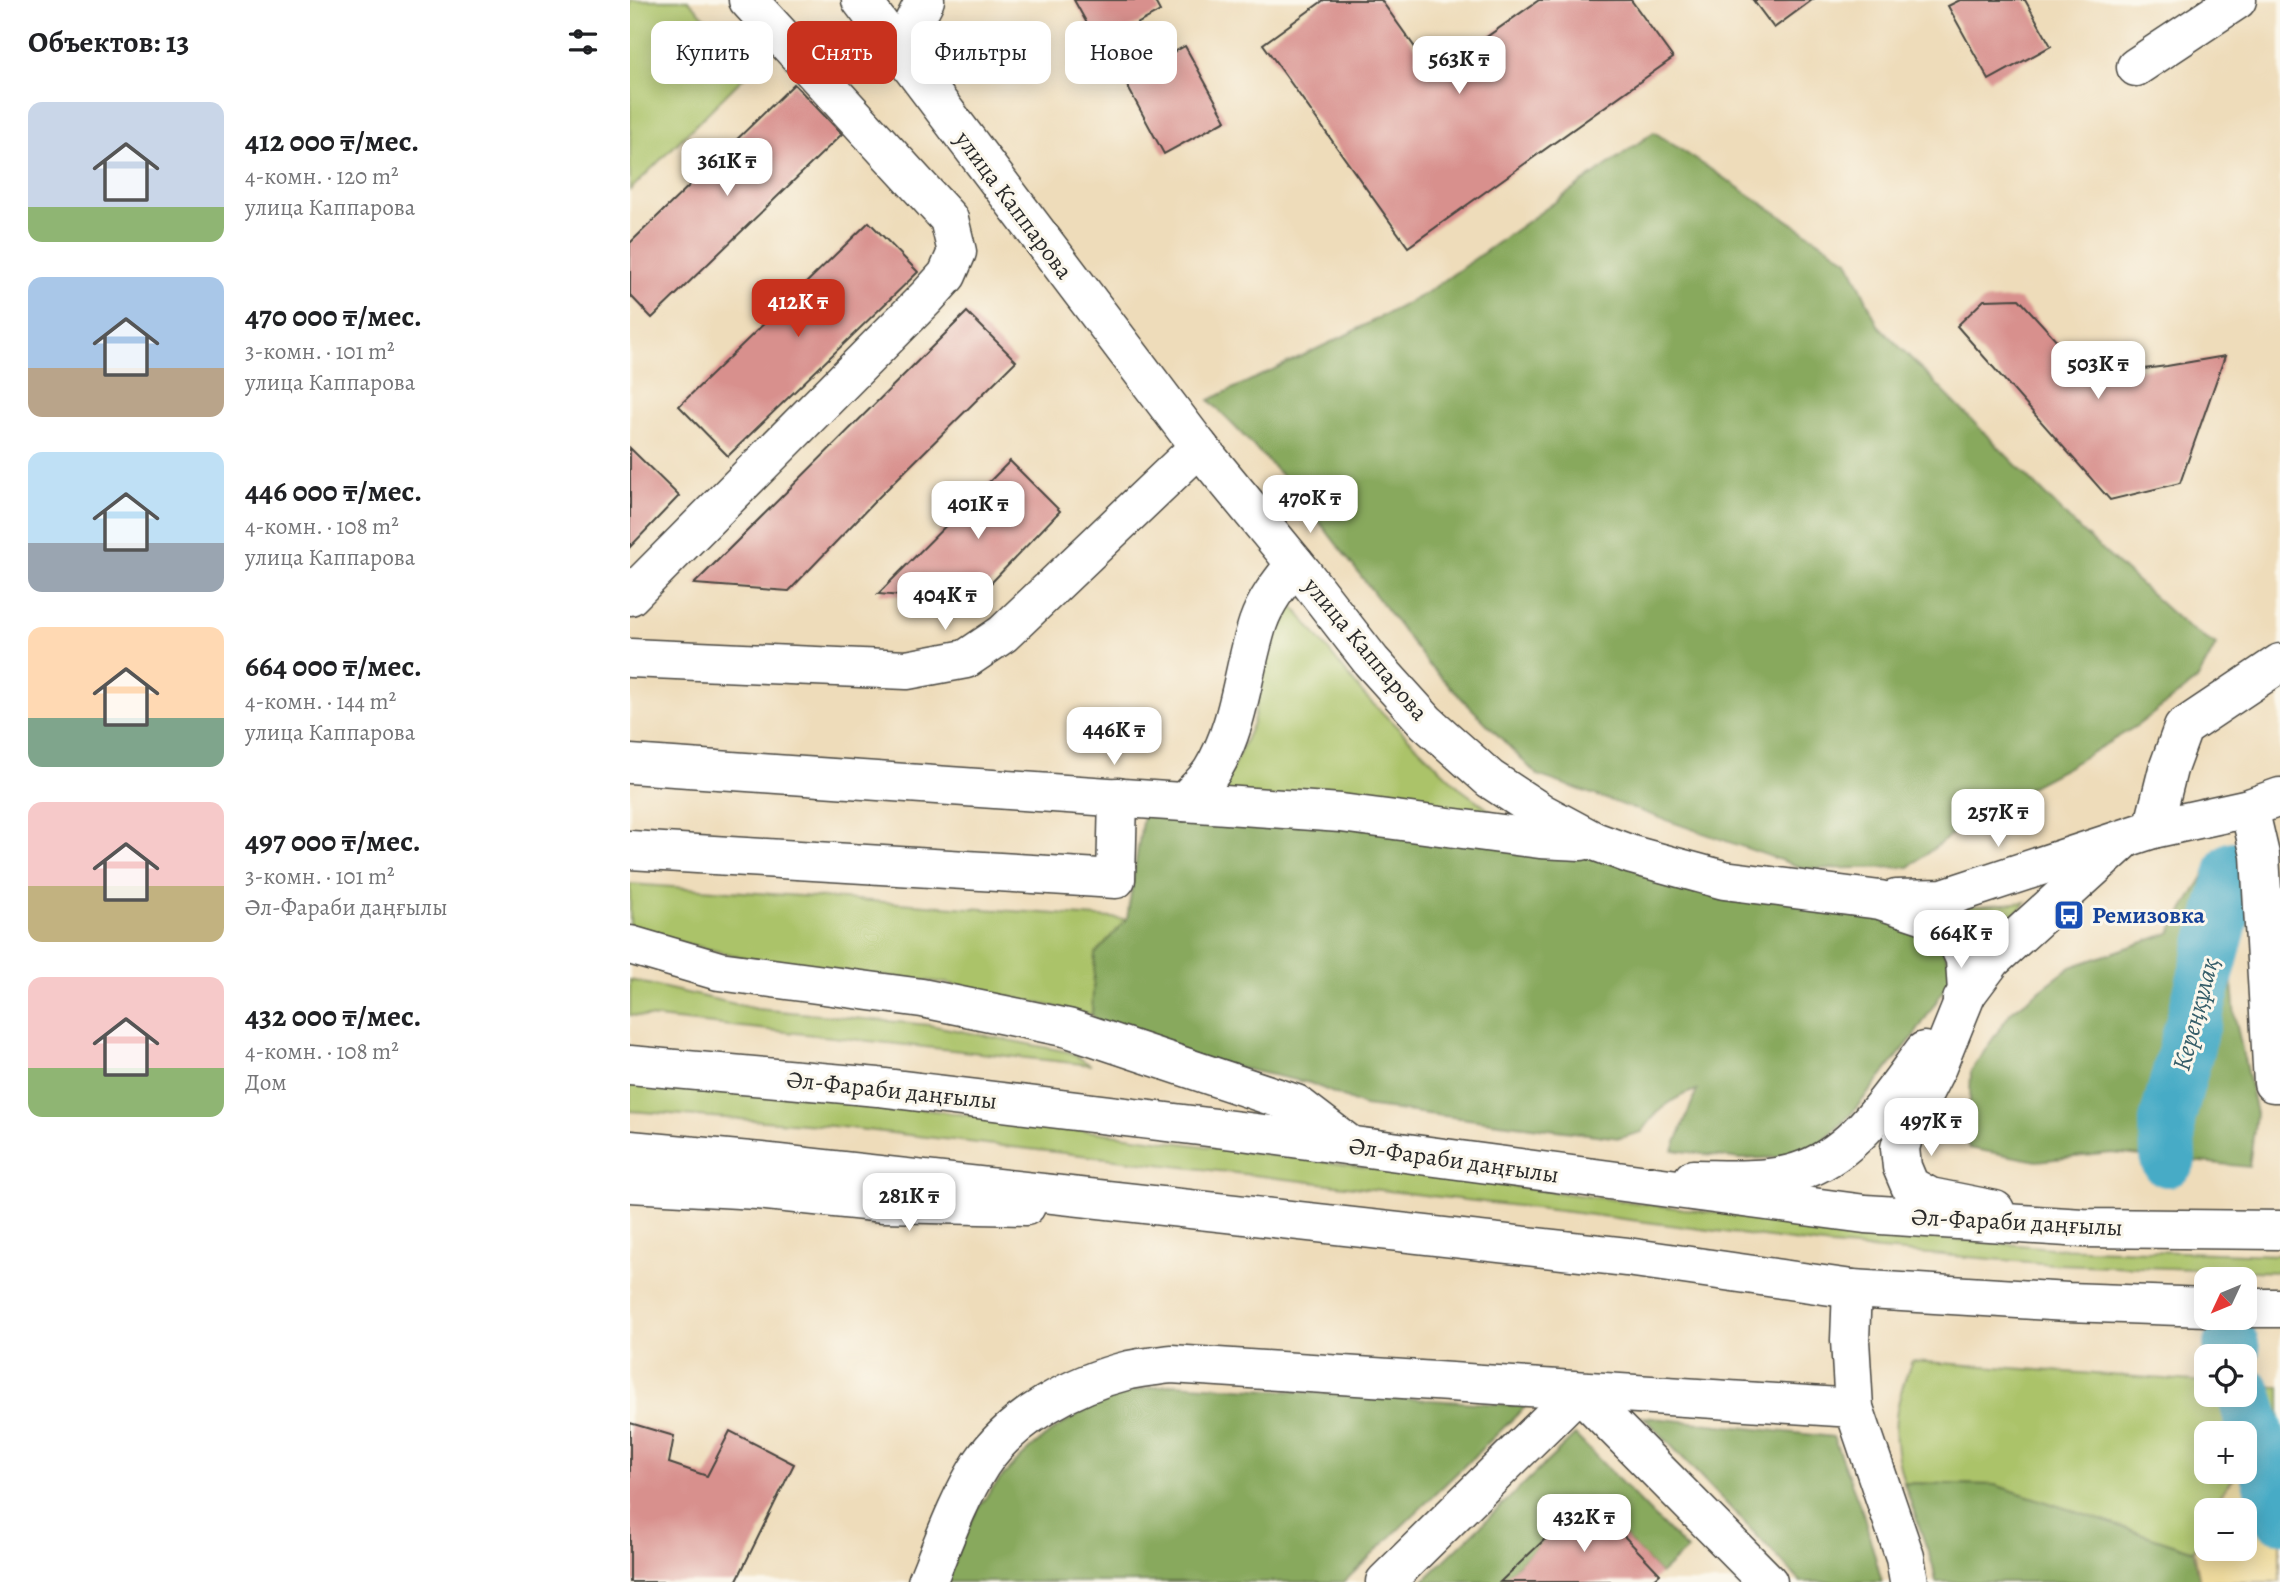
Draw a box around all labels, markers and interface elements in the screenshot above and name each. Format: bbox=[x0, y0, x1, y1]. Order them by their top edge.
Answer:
chip: Купить bbox=[651, 21, 773, 84]
chip: Снять bbox=[787, 21, 897, 84]
chip: Фильтры bbox=[911, 21, 1051, 84]
chip: Новое bbox=[1065, 21, 1177, 84]
text: Объектов: 13 bbox=[28, 22, 189, 62]
icon: filters bbox=[564, 23, 602, 61]
pin: 563K ₸ bbox=[1402, 36, 1516, 96]
text: 563K ₸ bbox=[1429, 43, 1489, 74]
text: 412 000 ₸/мес. bbox=[245, 121, 419, 161]
street label: улица Каппарова bbox=[947, 124, 1080, 286]
icon: home bbox=[84, 130, 168, 214]
pin: 361K ₸ bbox=[670, 138, 784, 198]
text: 361K ₸ bbox=[697, 145, 757, 176]
text: 4-комн. · 120 m² bbox=[245, 161, 399, 192]
text: улица Каппарова bbox=[245, 192, 415, 223]
pin: 412K ₸ bbox=[741, 280, 855, 339]
text: 412K ₸ bbox=[768, 286, 828, 317]
text: 470 000 ₸/мес. bbox=[245, 296, 422, 336]
icon: home bbox=[84, 305, 168, 389]
text: 3-комн. · 101 m² bbox=[245, 336, 395, 367]
pin: 503K ₸ bbox=[2041, 342, 2155, 401]
text: 503K ₸ bbox=[2067, 348, 2129, 379]
text: улица Каппарова bbox=[245, 367, 415, 398]
text: 446 000 ₸/мес. bbox=[245, 471, 422, 511]
pin: 470K ₸ bbox=[1253, 476, 1367, 535]
icon: home bbox=[84, 480, 168, 564]
pin: 401K ₸ bbox=[921, 482, 1035, 541]
text: 470K ₸ bbox=[1279, 482, 1341, 513]
text: 401K ₸ bbox=[948, 488, 1008, 519]
text: 4-комн. · 108 m² bbox=[245, 511, 399, 542]
text: улица Каппарова bbox=[245, 542, 415, 573]
street label: улица Каппарова bbox=[1296, 570, 1435, 727]
pin: 404K ₸ bbox=[888, 572, 1002, 632]
text: 404K ₸ bbox=[913, 579, 977, 610]
text: 664 000 ₸/мес. bbox=[245, 646, 422, 686]
icon: home bbox=[84, 655, 168, 739]
text: 4-комн. · 144 m² bbox=[245, 686, 396, 717]
pin: 446K ₸ bbox=[1057, 708, 1171, 767]
text: 446K ₸ bbox=[1083, 714, 1145, 745]
text: улица Каппарова bbox=[245, 717, 415, 748]
pin: 257K ₸ bbox=[1941, 790, 2055, 849]
text: 257K ₸ bbox=[1967, 796, 2029, 827]
text: 497 000 ₸/мес. bbox=[245, 821, 421, 861]
icon: home bbox=[84, 830, 168, 914]
text: 3-комн. · 101 m² bbox=[245, 861, 395, 892]
text: Әл-Фараби даңғылы bbox=[245, 892, 448, 923]
bus stop icon: Ремизовка bbox=[2052, 898, 2086, 932]
place label: Ремизовка bbox=[2092, 899, 2205, 931]
pin: 664K ₸ bbox=[1904, 911, 2018, 970]
text: 664K ₸ bbox=[1930, 917, 1992, 948]
water label: Кереңқұлақ bbox=[2164, 954, 2227, 1074]
text: 432 000 ₸/мес. bbox=[245, 996, 421, 1036]
icon: home bbox=[84, 1005, 168, 1089]
text: 4-комн. · 108 m² bbox=[245, 1036, 399, 1067]
street label: Әл-Фараби даңғылы bbox=[785, 1063, 999, 1117]
text: Дом bbox=[245, 1067, 287, 1098]
pin: 497K ₸ bbox=[1874, 1098, 1988, 1158]
text: 497K ₸ bbox=[1900, 1105, 1962, 1136]
street label: Әл-Фараби даңғылы bbox=[1347, 1129, 1561, 1191]
pin: 281K ₸ bbox=[852, 1174, 966, 1233]
text: 281K ₸ bbox=[879, 1180, 939, 1211]
street label: Әл-Фараби даңғылы bbox=[1911, 1200, 2123, 1244]
north arrow bbox=[2194, 1267, 2258, 1330]
map controls bbox=[2194, 1267, 2257, 1561]
button: locate bbox=[2194, 1344, 2257, 1407]
button: + bbox=[2194, 1421, 2257, 1484]
pin: 432K ₸ bbox=[1527, 1494, 1641, 1554]
button: − bbox=[2194, 1498, 2257, 1561]
text: 432K ₸ bbox=[1553, 1501, 1615, 1532]

